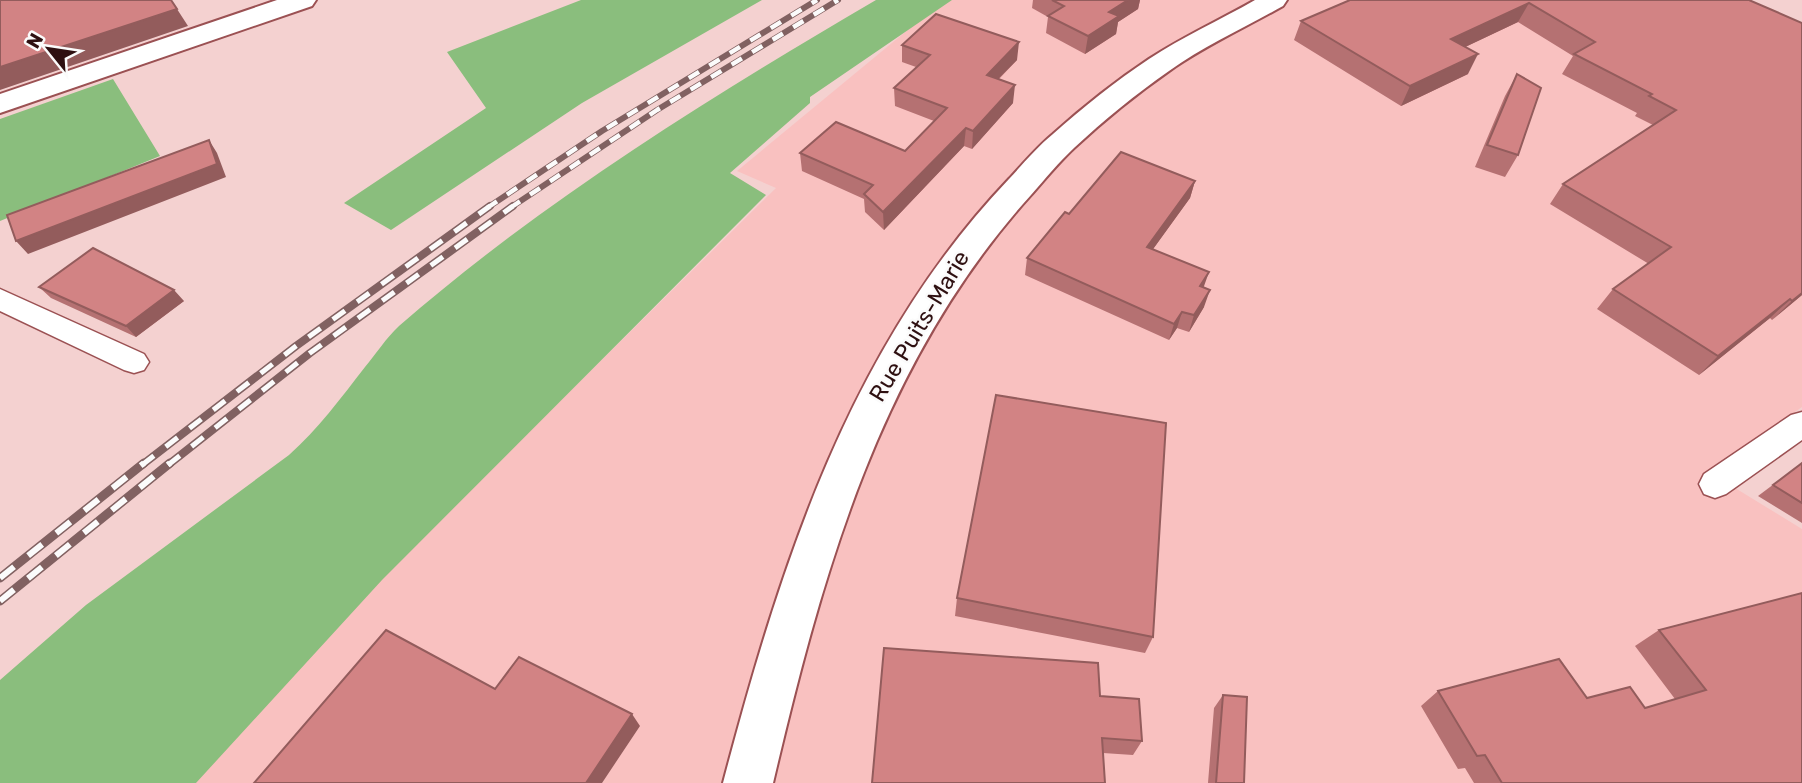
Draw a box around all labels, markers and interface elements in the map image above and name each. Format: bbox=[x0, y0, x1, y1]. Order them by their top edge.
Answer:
north arrow bbox=[14, 14, 84, 84]
text: N bbox=[21, 29, 48, 52]
street label: Rue Puits-Marie bbox=[863, 245, 975, 407]

